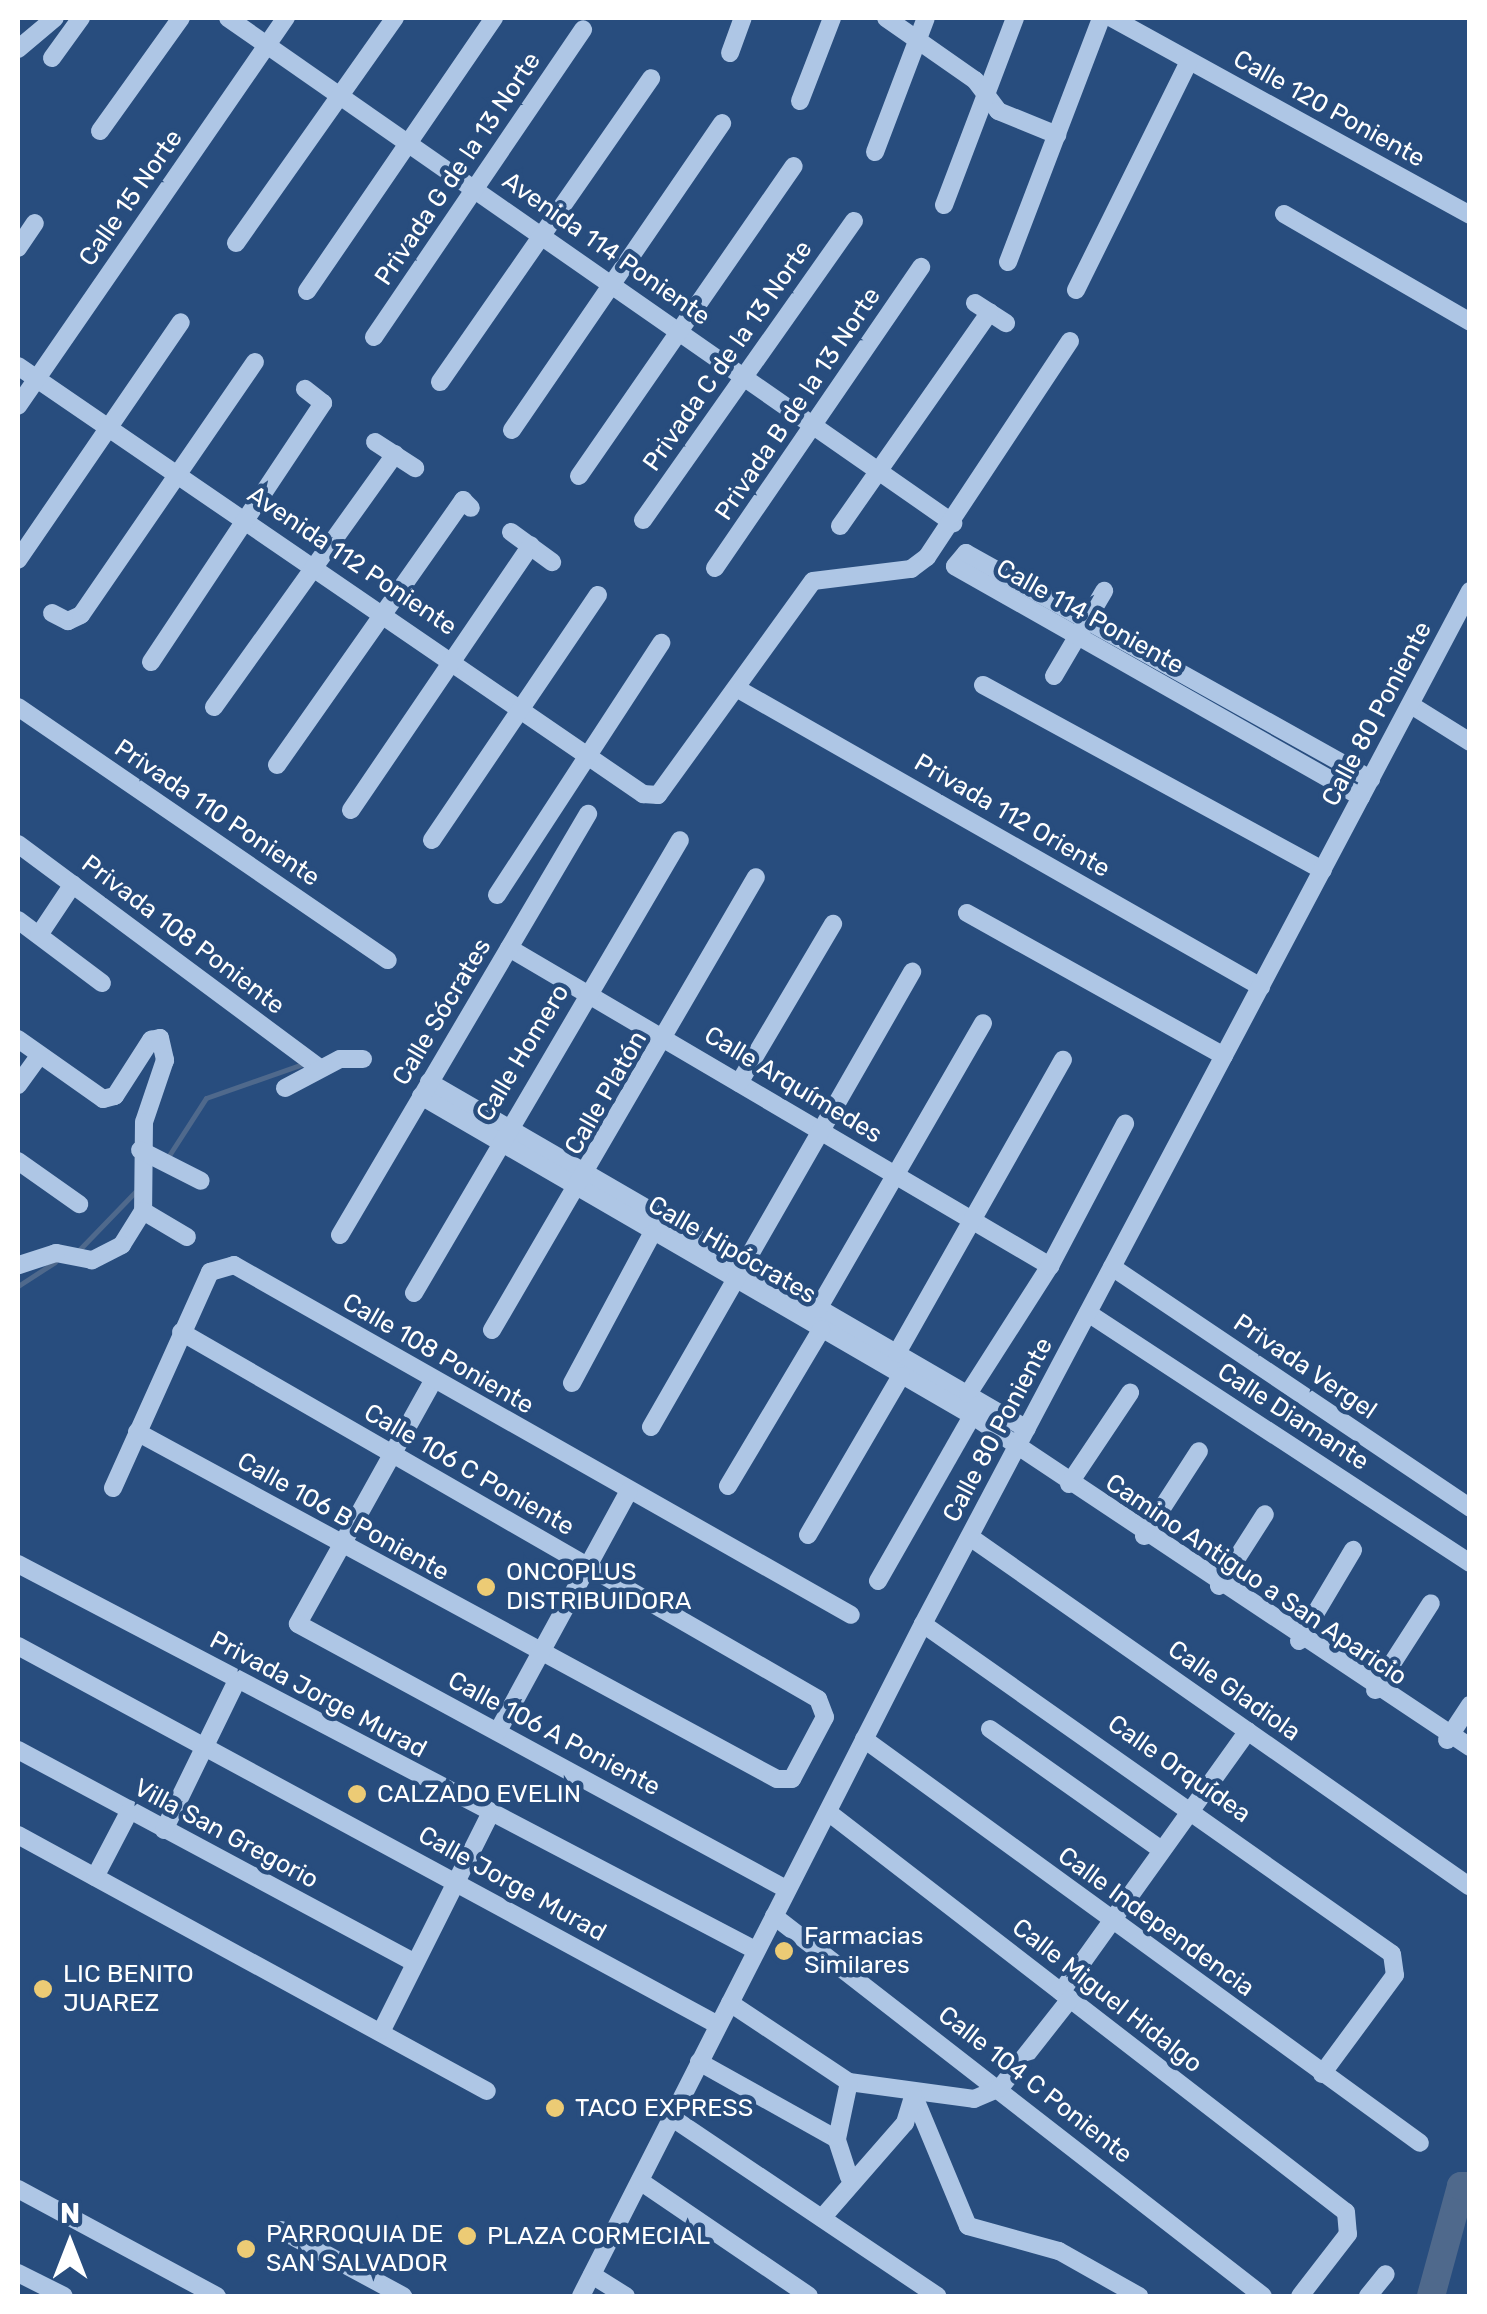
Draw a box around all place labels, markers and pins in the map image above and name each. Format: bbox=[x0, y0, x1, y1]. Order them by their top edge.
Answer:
place label: ONCOPLUS DISTRIBUIDORA bbox=[506, 1558, 691, 1617]
marker: ONCOPLUS DISTRIBUIDORA bbox=[475, 1576, 497, 1598]
place label: CALZADO EVELIN bbox=[377, 1779, 581, 1809]
marker: CALZADO EVELIN bbox=[346, 1783, 368, 1805]
place label: Farmacias Similares bbox=[804, 1922, 924, 1981]
marker: Farmacias Similares bbox=[773, 1940, 795, 1962]
place label: LIC BENITO JUAREZ bbox=[63, 1960, 194, 2019]
marker: LIC BENITO JUAREZ bbox=[32, 1978, 54, 2000]
place label: TACO EXPRESS bbox=[575, 2093, 753, 2123]
marker: TACO EXPRESS bbox=[544, 2097, 566, 2119]
place label: PARROQUIA DE SAN SALVADOR bbox=[266, 2220, 448, 2279]
place label: PLAZA CORMECIAL bbox=[487, 2221, 711, 2251]
marker: PLAZA CORMECIAL bbox=[456, 2225, 478, 2247]
marker: PARROQUIA DE SAN SALVADOR bbox=[235, 2238, 257, 2260]

